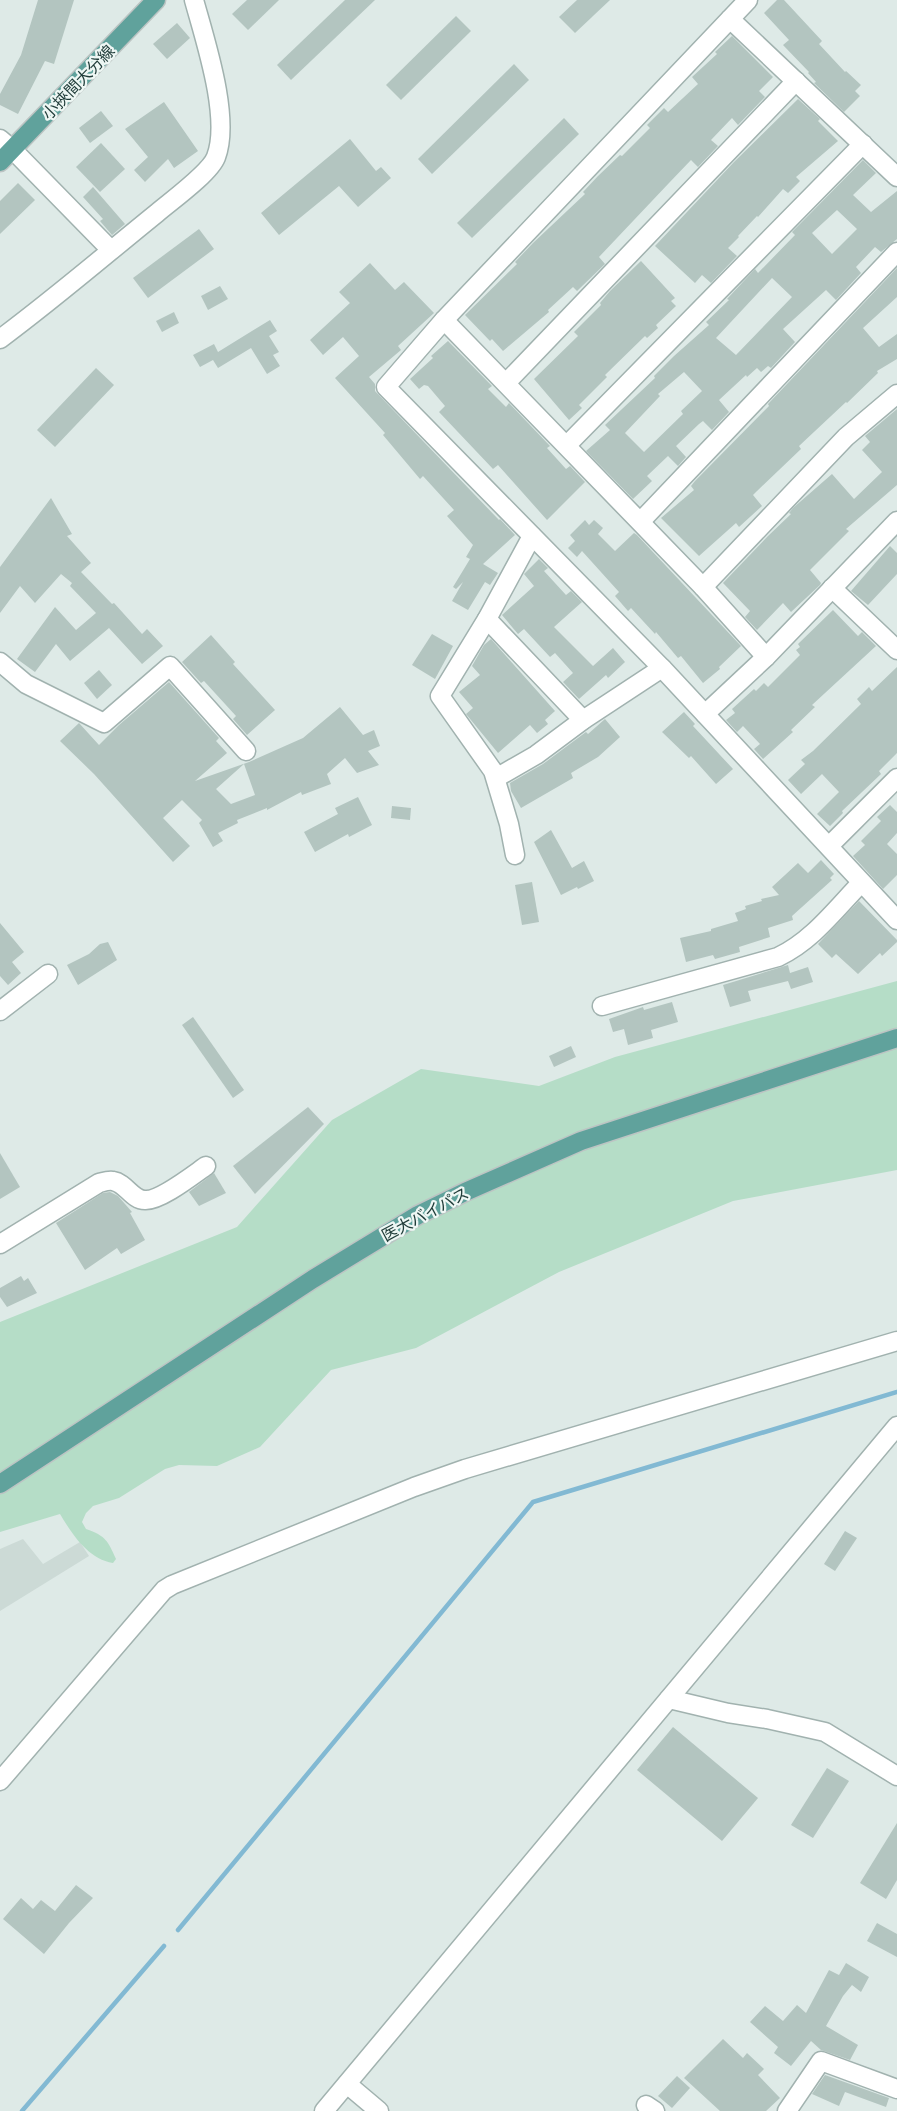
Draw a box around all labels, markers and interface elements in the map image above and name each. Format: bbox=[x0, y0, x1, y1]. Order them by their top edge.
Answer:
street label: 小挾間大分線 bbox=[38, 41, 118, 123]
street label: 医大バイパス bbox=[379, 1184, 471, 1244]

